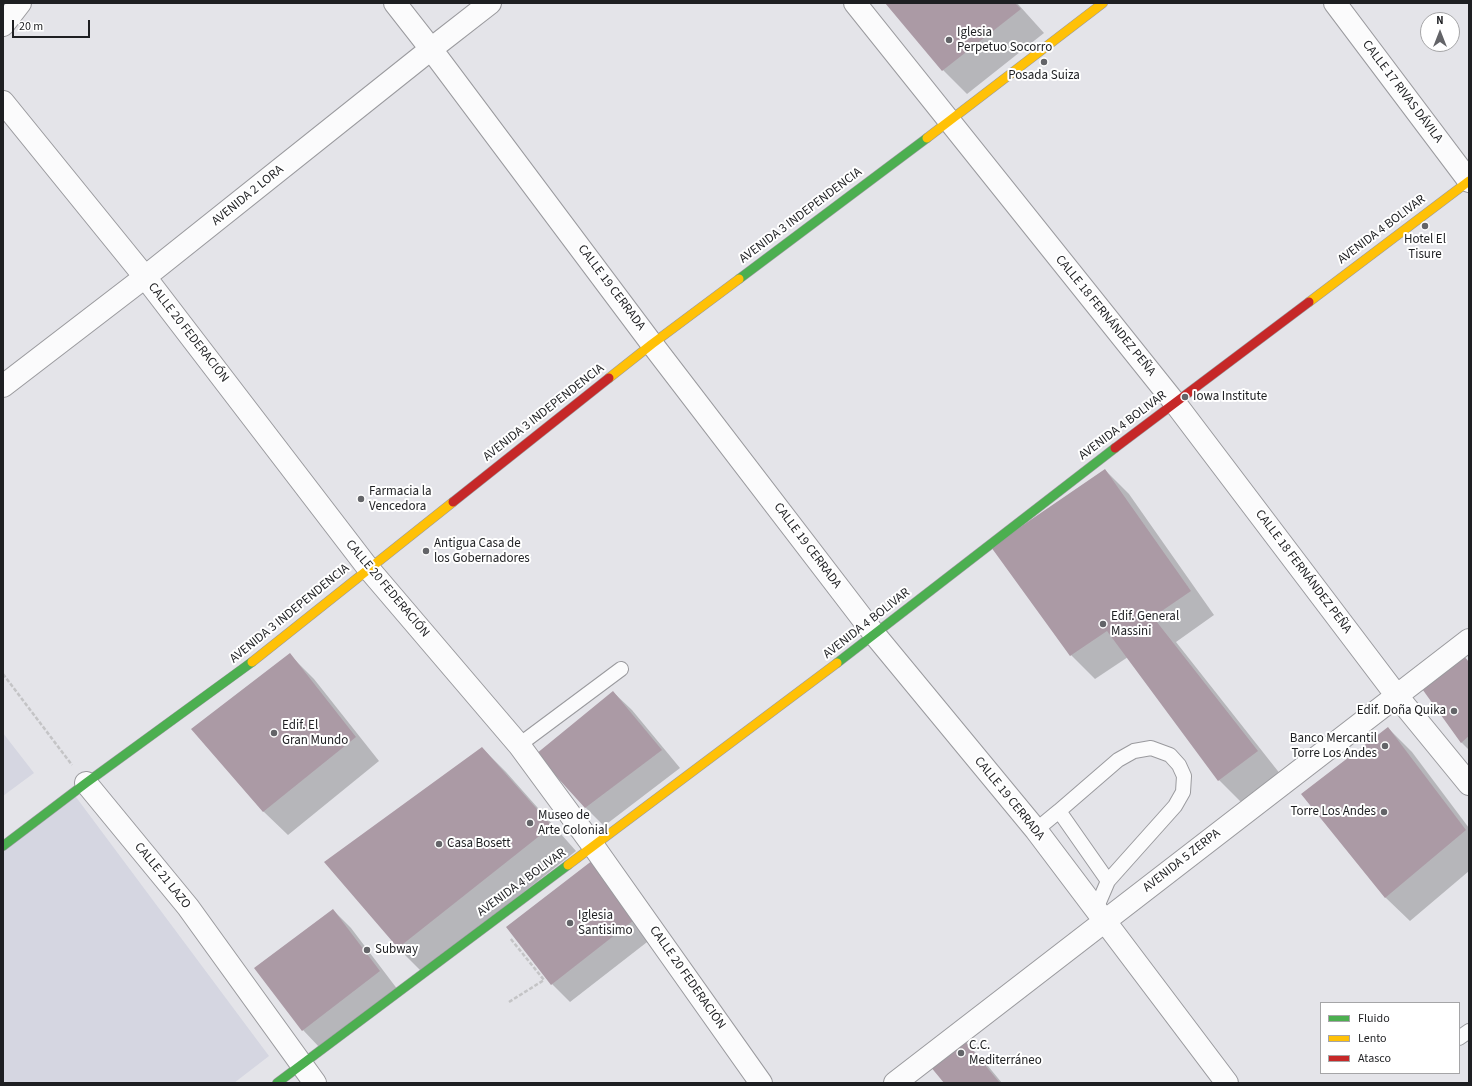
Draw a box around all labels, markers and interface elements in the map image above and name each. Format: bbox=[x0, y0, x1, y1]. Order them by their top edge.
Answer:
scale bar bbox=[14, 12, 92, 38]
north arrow bbox=[1420, 12, 1460, 52]
text: N bbox=[1436, 13, 1444, 28]
text: 20 m bbox=[19, 18, 43, 35]
place label: Iglesia Perpetuo Socorro bbox=[957, 25, 1052, 56]
marker: Iglesia Perpetuo Socorro bbox=[944, 35, 954, 45]
street label: CALLE 17 RIVAS DÁVILA bbox=[1358, 38, 1446, 146]
marker: Posada Suiza bbox=[1039, 57, 1049, 67]
place label: Posada Suiza bbox=[1008, 68, 1080, 84]
street label: AVENIDA 2 LORA bbox=[209, 162, 287, 230]
street label: AVENIDA 3 INDEPENDENCIA bbox=[737, 165, 865, 267]
street label: AVENIDA 4 BOLIVAR bbox=[1335, 192, 1429, 268]
marker: Hotel El Tisure bbox=[1420, 221, 1430, 231]
place label: Hotel El Tisure bbox=[1404, 232, 1446, 263]
street label: CALLE 19 CERRADA bbox=[574, 242, 648, 334]
street label: CALLE 18 FERNÁNDEZ PEÑA bbox=[1051, 252, 1159, 380]
street label: CALLE 20 FEDERACIÓN bbox=[144, 280, 232, 386]
street label: AVENIDA 3 INDEPENDENCIA bbox=[480, 361, 608, 465]
street label: AVENIDA 4 BOLIVAR bbox=[1076, 388, 1170, 464]
place label: Iowa Institute bbox=[1193, 389, 1267, 405]
marker: Iowa Institute bbox=[1180, 392, 1190, 402]
place label: Farmacia la Vencedora bbox=[369, 484, 432, 515]
marker: Farmacia la Vencedora bbox=[356, 494, 366, 504]
street label: CALLE 19 CERRADA bbox=[770, 500, 844, 592]
street label: CALLE 18 FERNÁNDEZ PEÑA bbox=[1251, 507, 1355, 637]
place label: Antigua Casa de los Gobernadores bbox=[434, 536, 530, 567]
street label: CALLE 20 FEDERACIÓN bbox=[342, 537, 432, 641]
marker: Antigua Casa de los Gobernadores bbox=[421, 546, 431, 556]
street label: AVENIDA 3 INDEPENDENCIA bbox=[227, 561, 353, 667]
street label: AVENIDA 4 BOLIVAR bbox=[821, 585, 913, 663]
place label: Edif. General Massini bbox=[1111, 609, 1179, 640]
marker: Edif. General Massini bbox=[1098, 619, 1108, 629]
place label: Edif. Doña Quika bbox=[1357, 703, 1446, 719]
marker: Edif. Doña Quika bbox=[1449, 706, 1459, 716]
place label: Edif. El Gran Mundo bbox=[282, 718, 348, 749]
marker: Edif. El Gran Mundo bbox=[269, 728, 279, 738]
place label: Banco Mercantil Torre Los Andes bbox=[1290, 731, 1377, 762]
marker: Banco Mercantil Torre Los Andes bbox=[1380, 741, 1390, 751]
street label: CALLE 19 CERRADA bbox=[970, 754, 1048, 844]
place label: Torre Los Andes bbox=[1290, 804, 1376, 820]
marker: Torre Los Andes bbox=[1379, 807, 1389, 817]
place label: Museo de Arte Colonial bbox=[538, 808, 608, 839]
marker: Museo de Arte Colonial bbox=[525, 818, 535, 828]
street label: AVENIDA 5 ZERPA bbox=[1140, 826, 1224, 896]
place label: Casa Bosett bbox=[447, 836, 511, 852]
marker: Casa Bosett bbox=[434, 839, 444, 849]
street label: CALLE 21 LAZO bbox=[131, 840, 193, 912]
street label: AVENIDA 4 BOLIVAR bbox=[475, 846, 569, 920]
place label: Iglesia Santisimo bbox=[578, 908, 633, 939]
marker: Iglesia Santisimo bbox=[565, 918, 575, 928]
street label: CALLE 20 FEDERACIÓN bbox=[646, 923, 728, 1033]
place label: Subway bbox=[375, 942, 418, 958]
marker: Subway bbox=[362, 945, 372, 955]
legend bbox=[1320, 1002, 1460, 1074]
text: Fluido bbox=[1358, 1010, 1390, 1027]
text: Lento bbox=[1358, 1030, 1387, 1047]
place label: C.C. Mediterráneo bbox=[969, 1038, 1042, 1069]
marker: C.C. Mediterráneo bbox=[956, 1048, 966, 1058]
text: Atasco bbox=[1358, 1050, 1391, 1067]

